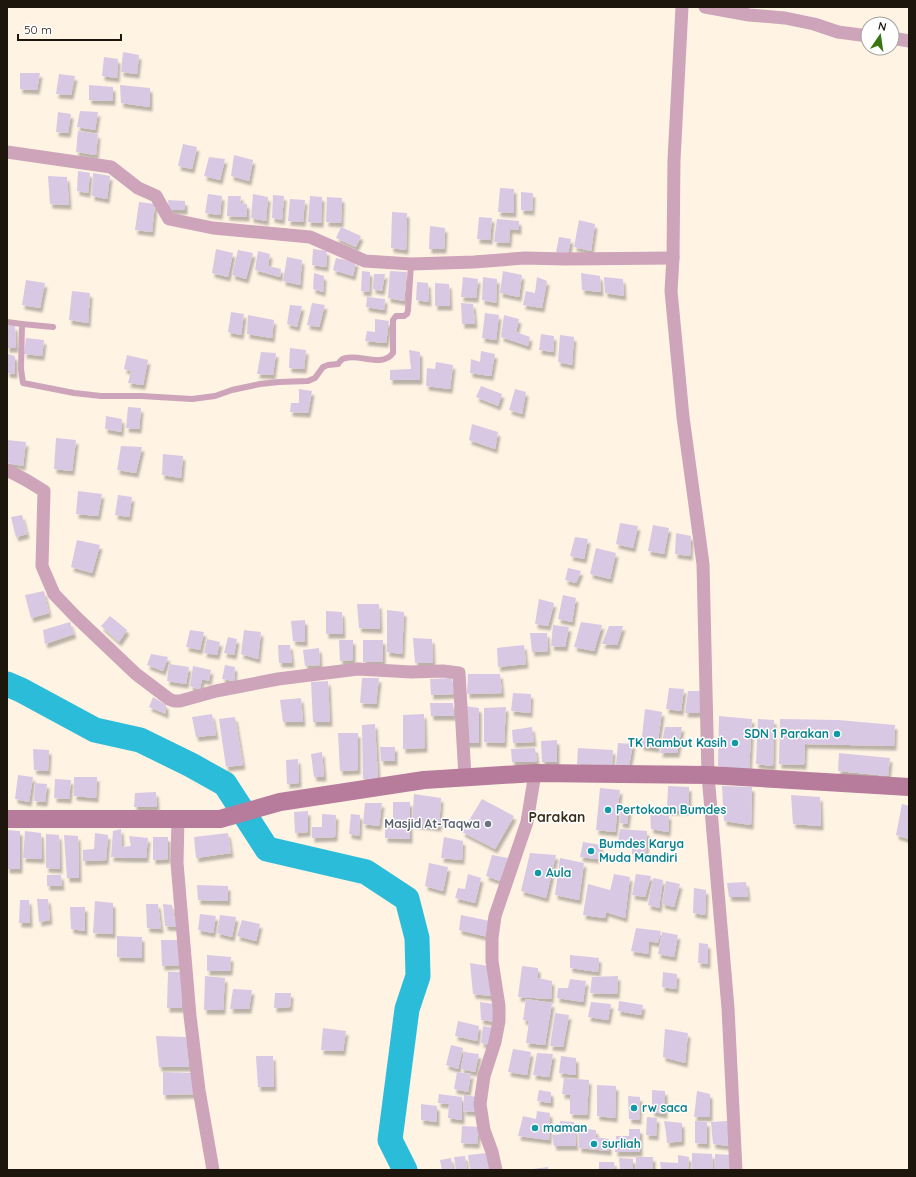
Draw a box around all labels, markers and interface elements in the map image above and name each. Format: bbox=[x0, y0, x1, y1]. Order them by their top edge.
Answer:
scale bar bbox=[18, 16, 121, 42]
north arrow bbox=[860, 16, 900, 56]
text: N bbox=[877, 19, 888, 34]
text: 50 m bbox=[24, 22, 52, 37]
place label: SDN 1 Parakan bbox=[744, 726, 829, 741]
marker: SDN 1 Parakan bbox=[832, 729, 842, 739]
place label: TK Rambut Kasih bbox=[627, 735, 727, 750]
marker: TK Rambut Kasih bbox=[730, 738, 740, 748]
place label: Pertokoan Bumdes bbox=[616, 802, 726, 817]
marker: Pertokoan Bumdes bbox=[603, 805, 613, 815]
district label: Parakan bbox=[529, 808, 585, 826]
place label: Masjid At-Taqwa bbox=[384, 816, 480, 831]
marker: Masjid At-Taqwa bbox=[483, 819, 493, 829]
place label: Bumdes Karya Muda Mandiri bbox=[599, 836, 684, 865]
marker: Bumdes Karya Muda Mandiri bbox=[586, 846, 596, 856]
place label: Aula bbox=[546, 865, 571, 880]
marker: Aula bbox=[533, 868, 543, 878]
place label: rw saca bbox=[642, 1100, 688, 1115]
marker: rw saca bbox=[629, 1103, 639, 1113]
place label: maman bbox=[543, 1120, 587, 1135]
marker: maman bbox=[530, 1123, 540, 1133]
place label: surliah bbox=[602, 1136, 641, 1151]
marker: surliah bbox=[589, 1139, 599, 1149]

